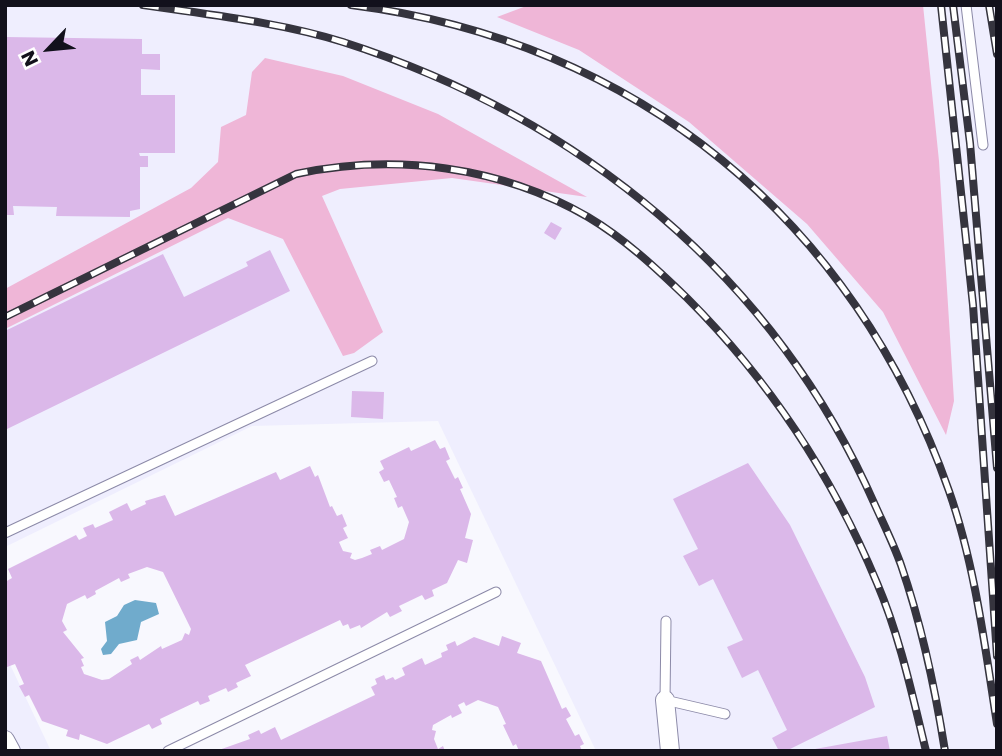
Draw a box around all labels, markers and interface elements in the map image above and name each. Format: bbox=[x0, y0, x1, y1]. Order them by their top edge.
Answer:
north arrow bbox=[14, 14, 84, 84]
text: N bbox=[14, 46, 45, 71]

